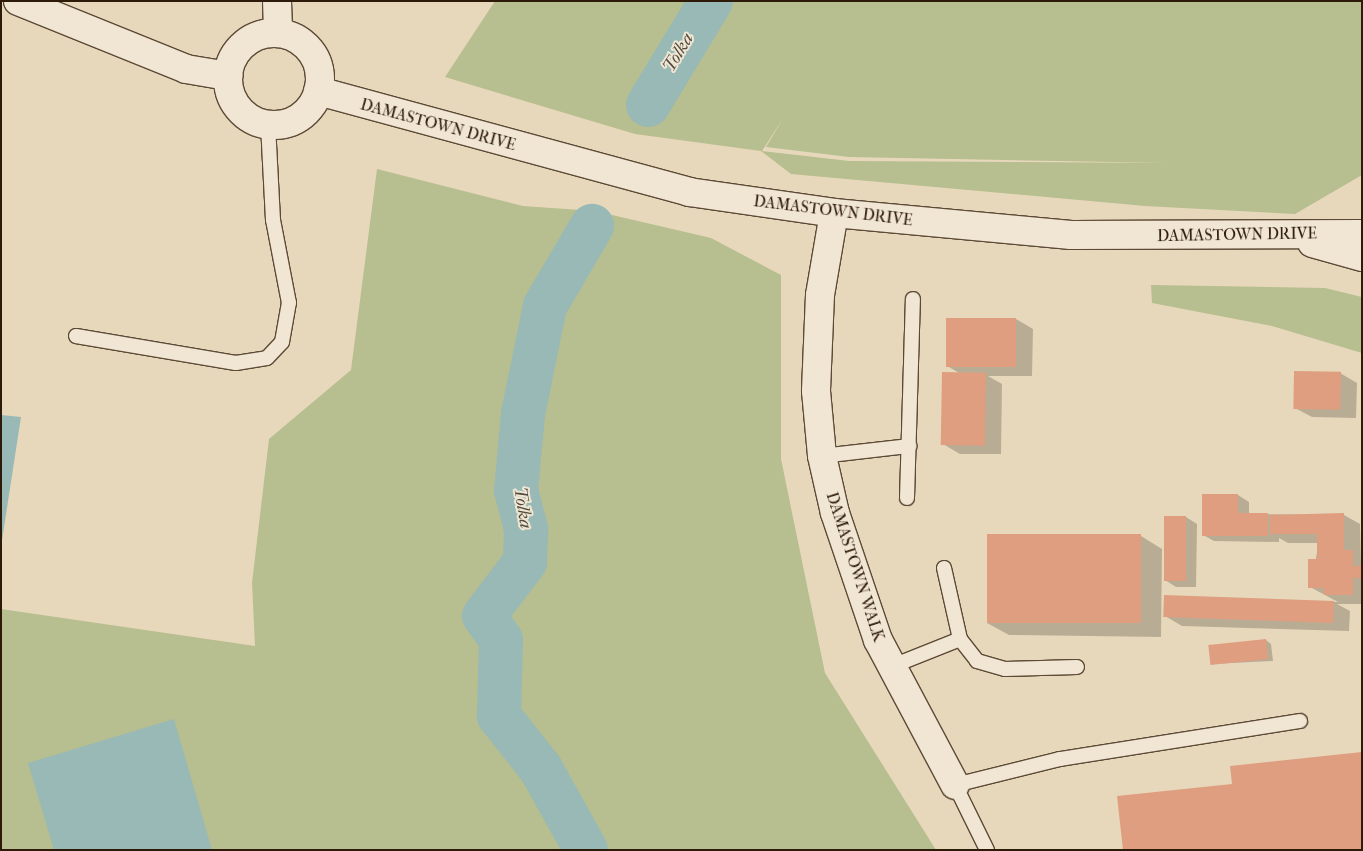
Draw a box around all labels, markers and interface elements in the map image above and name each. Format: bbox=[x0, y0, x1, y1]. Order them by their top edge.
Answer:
water label: Tolka bbox=[659, 30, 699, 76]
street label: DAMASTOWN DRIVE bbox=[358, 95, 518, 155]
street label: DAMASTOWN DRIVE bbox=[752, 192, 914, 230]
street label: DAMASTOWN DRIVE bbox=[1157, 224, 1317, 246]
water label: Tolka bbox=[508, 486, 536, 530]
street label: DAMASTOWN WALK bbox=[822, 490, 888, 644]

